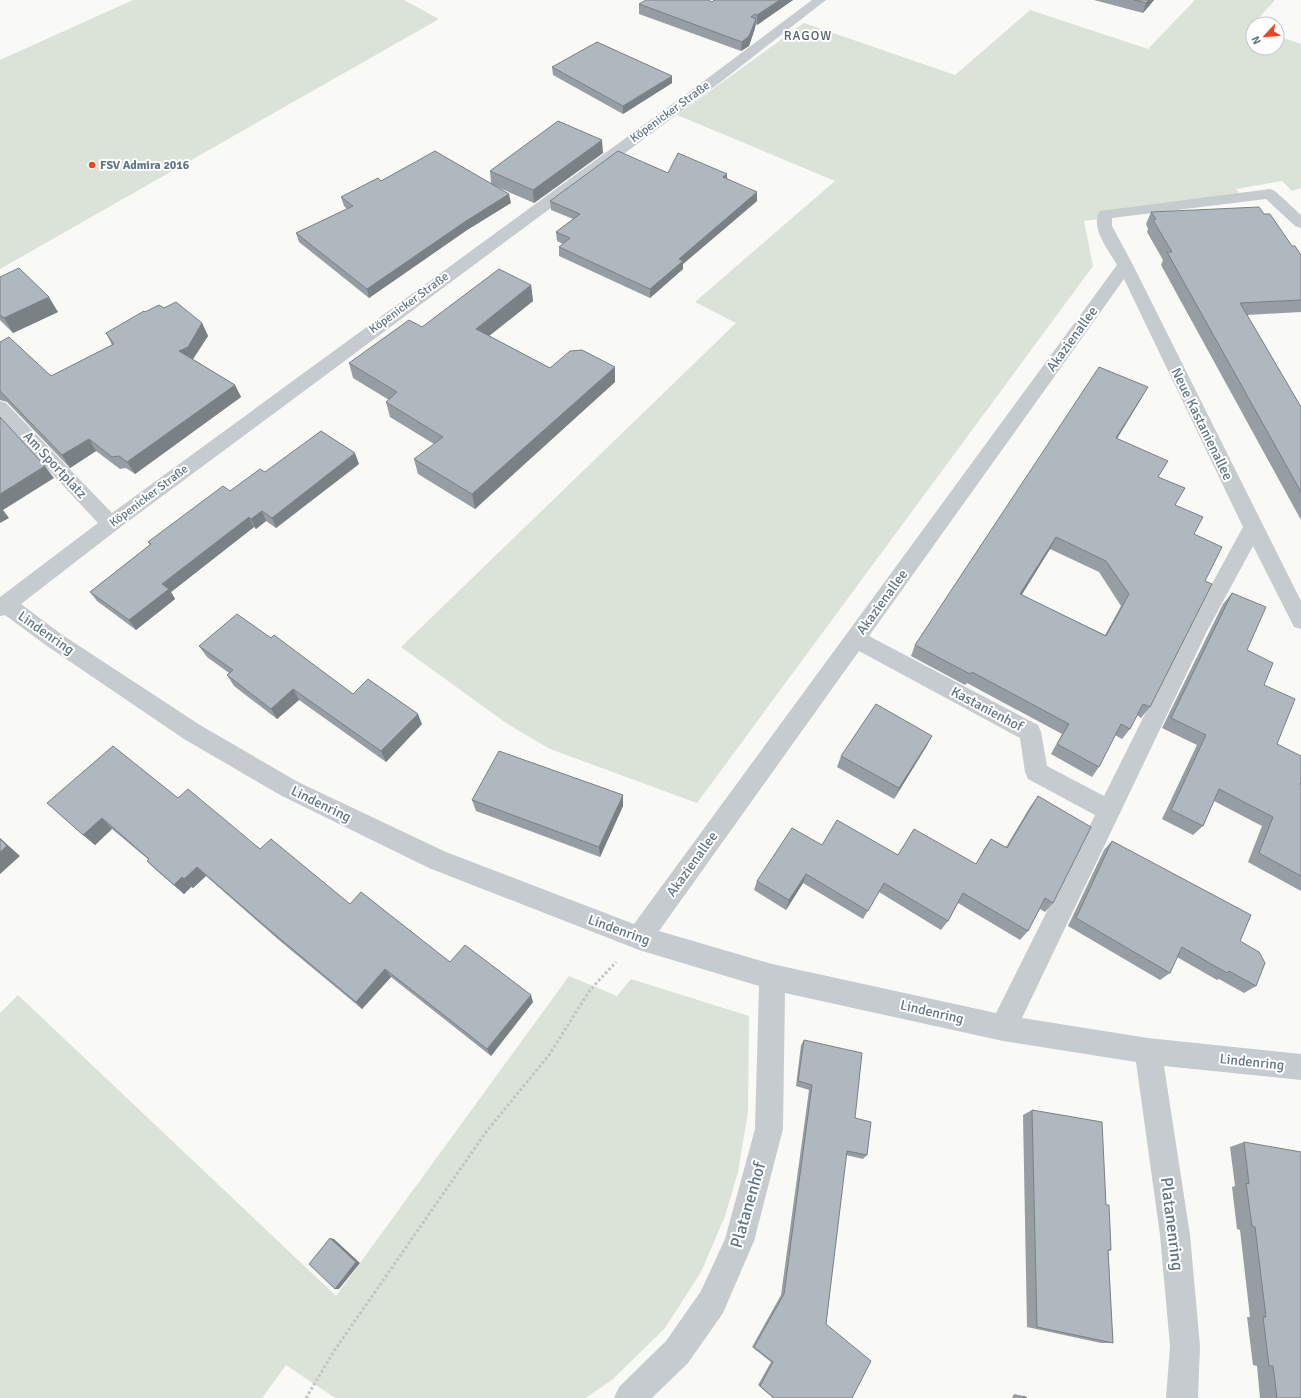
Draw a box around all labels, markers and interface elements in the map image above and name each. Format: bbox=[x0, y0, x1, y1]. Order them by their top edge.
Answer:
north arrow bbox=[1245, 16, 1285, 56]
district label: RAGOW bbox=[784, 28, 832, 44]
text: N bbox=[1249, 34, 1264, 46]
street label: Köpenicker Straße bbox=[627, 78, 713, 146]
place label: FSV Admira 2016 bbox=[100, 158, 190, 173]
marker: FSV Admira 2016 bbox=[87, 160, 97, 170]
street label: Köpenicker Straße bbox=[366, 269, 452, 337]
street label: Akazienallee bbox=[1043, 303, 1101, 375]
street label: Neue Kastanienallee bbox=[1167, 365, 1237, 483]
street label: Am Sportplatz bbox=[20, 428, 90, 502]
street label: Köpenicker Straße bbox=[107, 462, 191, 530]
street label: Akazienallee bbox=[853, 566, 911, 638]
street label: Lindenring bbox=[15, 607, 77, 659]
street label: Kastanienhof bbox=[948, 683, 1027, 736]
street label: Lindenring bbox=[288, 782, 354, 826]
street label: Akazienallee bbox=[663, 828, 721, 900]
street label: Lindenring bbox=[586, 911, 652, 949]
street label: Lindenring bbox=[899, 996, 965, 1028]
street label: Lindenring bbox=[1219, 1050, 1285, 1074]
street label: Platanenhof bbox=[726, 1158, 771, 1250]
street label: Platanenring bbox=[1156, 1176, 1188, 1272]

